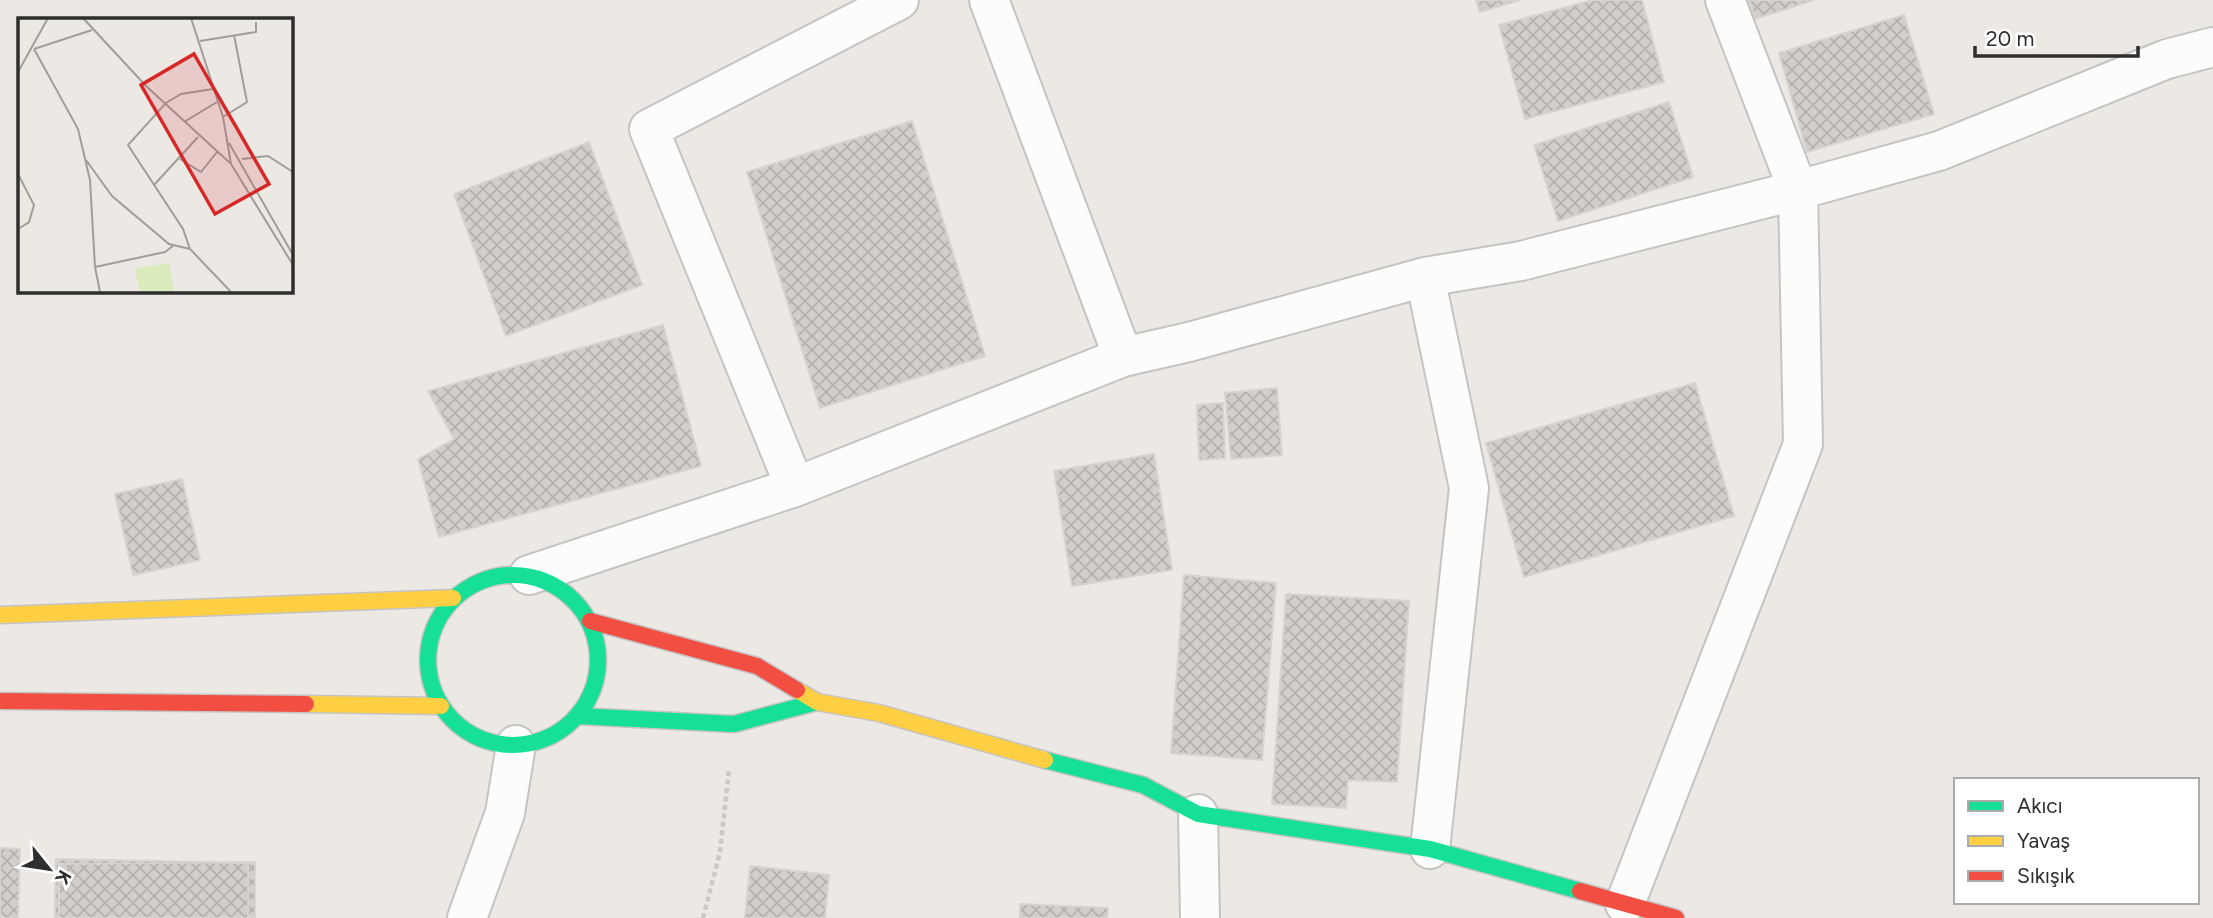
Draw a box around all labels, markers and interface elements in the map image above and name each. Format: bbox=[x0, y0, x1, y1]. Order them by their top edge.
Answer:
scale bar bbox=[1975, 14, 2138, 58]
inset map bbox=[18, 18, 292, 292]
text: 20 m bbox=[1986, 26, 2034, 51]
legend bbox=[1954, 778, 2199, 904]
text: Akıcı bbox=[2017, 793, 2063, 818]
text: Yavaş bbox=[2017, 828, 2070, 853]
north arrow bbox=[14, 834, 84, 904]
text: Sıkışık bbox=[2017, 863, 2076, 888]
text: K bbox=[50, 866, 76, 889]

